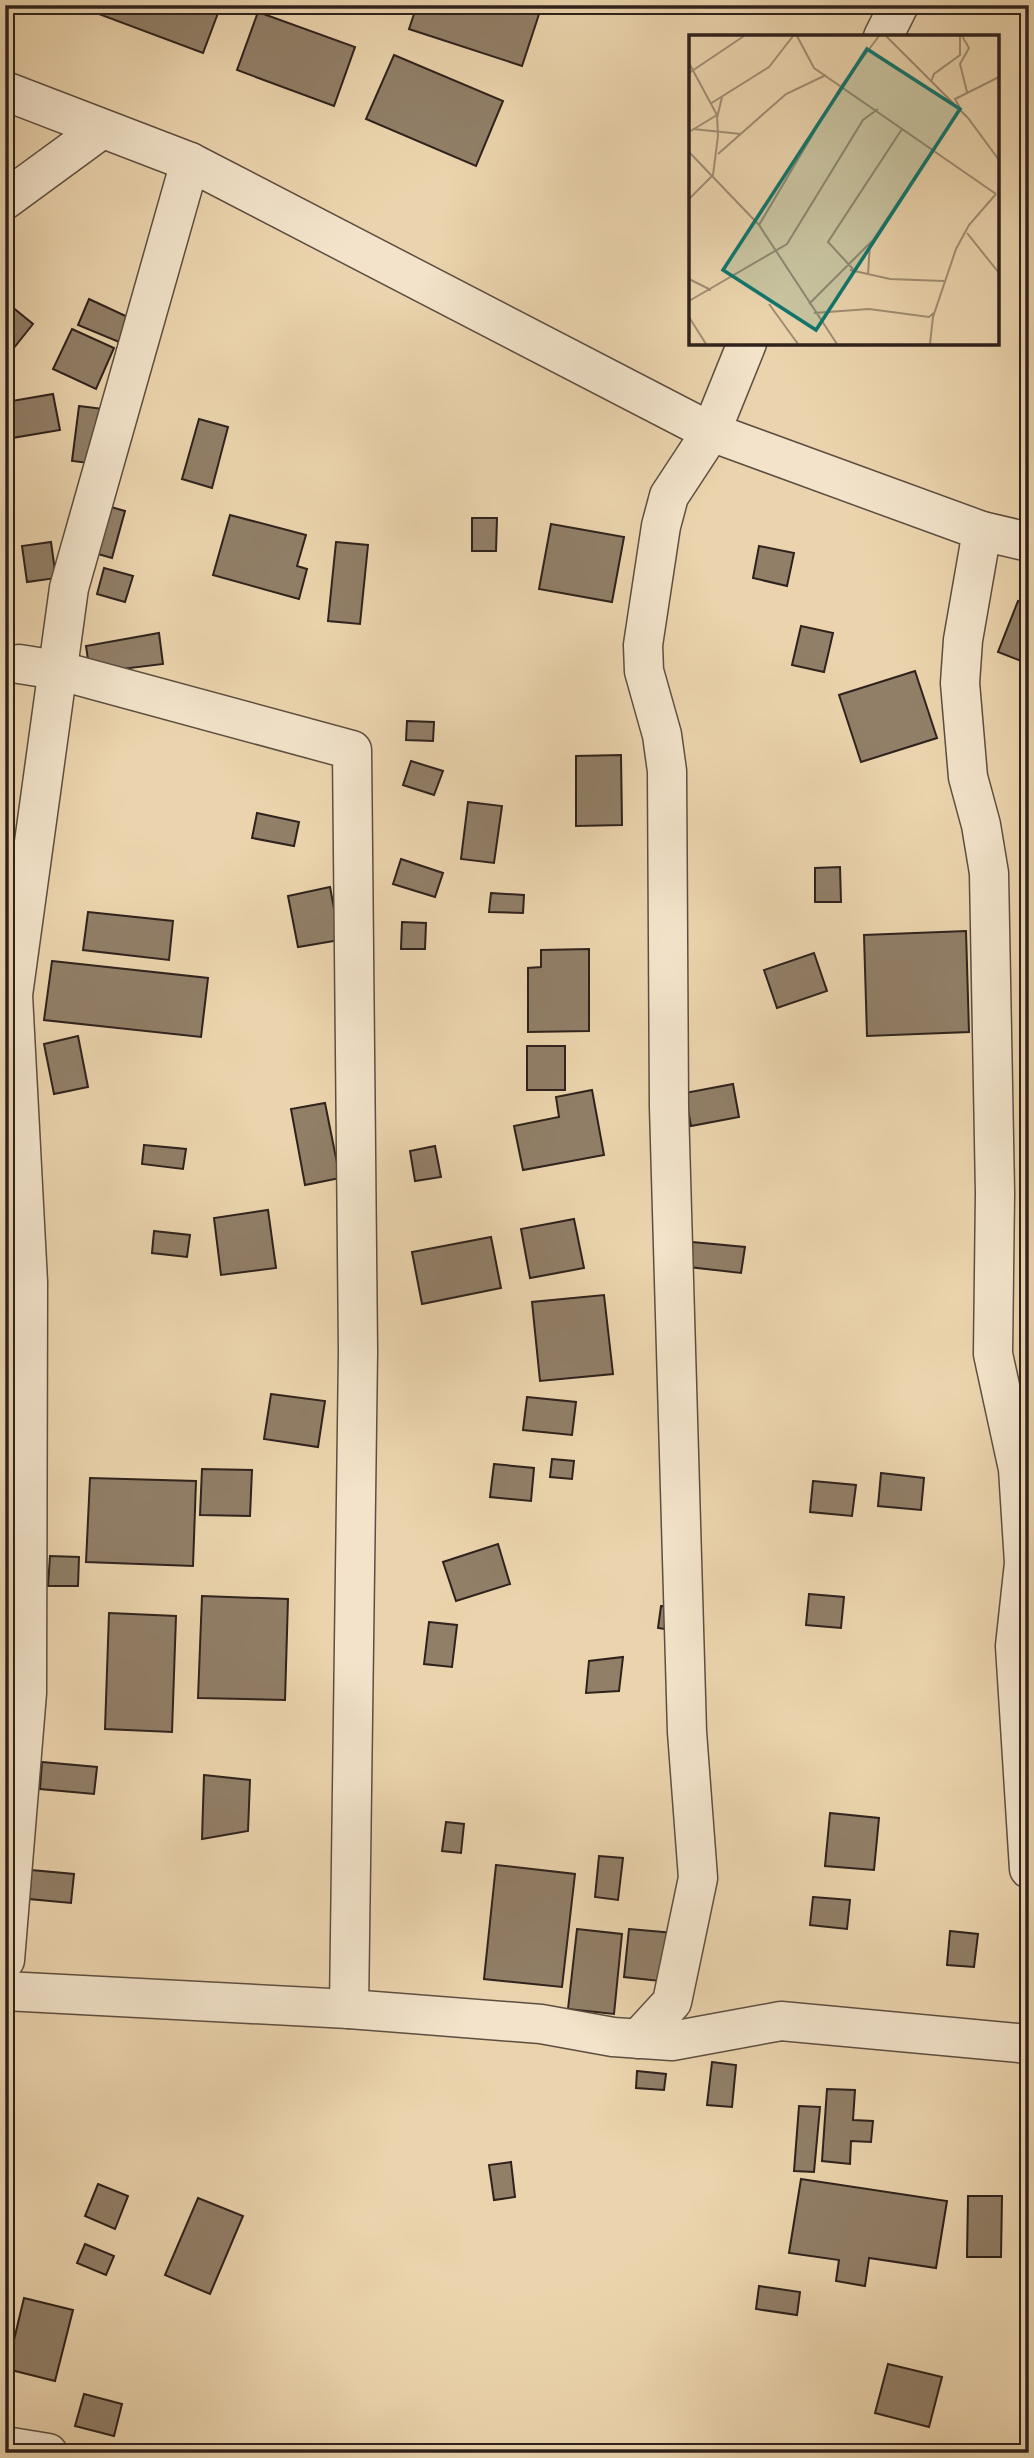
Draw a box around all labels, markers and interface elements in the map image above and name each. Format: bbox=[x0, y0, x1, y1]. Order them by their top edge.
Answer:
inset map bbox=[689, 35, 999, 345]

